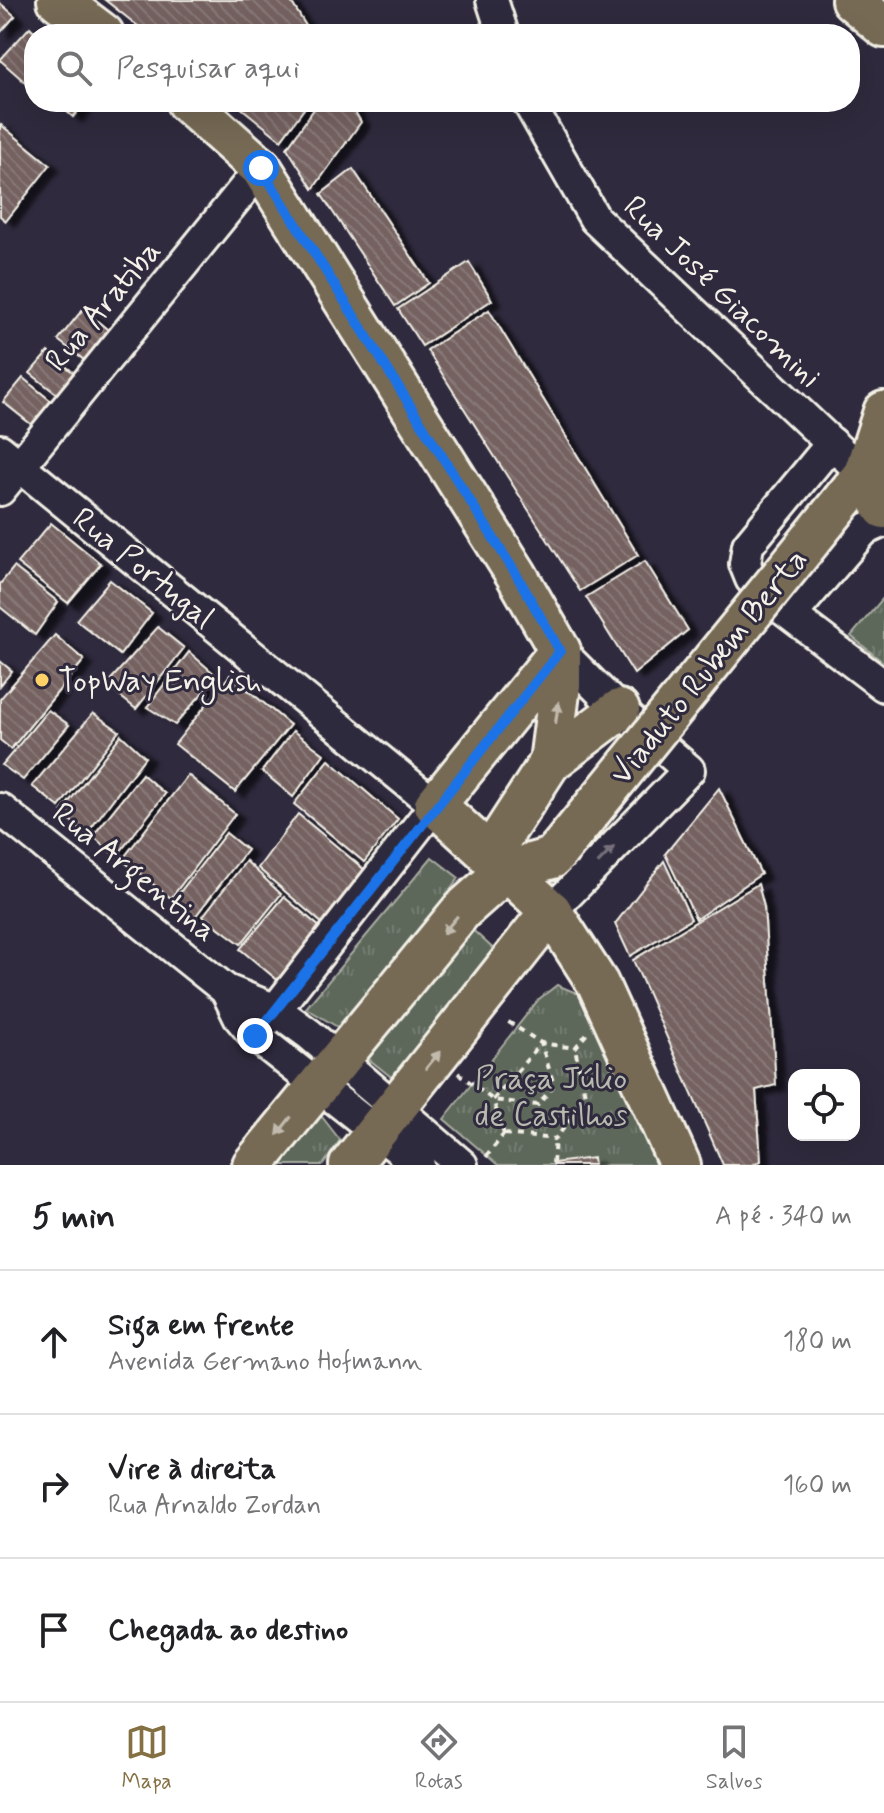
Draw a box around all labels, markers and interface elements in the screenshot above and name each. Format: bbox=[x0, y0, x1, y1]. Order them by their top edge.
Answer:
search box bbox=[24, 24, 860, 112]
icon: search bbox=[52, 46, 96, 90]
text: Pesquisar aqui bbox=[116, 49, 300, 88]
route start bbox=[243, 150, 279, 186]
street label: Rua José Giacomini bbox=[613, 187, 830, 398]
street label: Rua Aratiba bbox=[36, 232, 171, 381]
street label: Rua Portugal bbox=[63, 498, 222, 639]
street label: Viaduto Rubem Berta bbox=[601, 540, 818, 794]
place label: TopWay English bbox=[58, 661, 262, 705]
marker: TopWay English bbox=[33, 671, 51, 689]
one-way arrow bbox=[550, 700, 563, 725]
street label: Rua Argentina bbox=[41, 793, 225, 954]
one-way arrow bbox=[596, 846, 615, 865]
one-way arrow bbox=[442, 915, 459, 935]
route end bbox=[237, 1018, 273, 1054]
one-way arrow bbox=[424, 1051, 441, 1071]
park label: Praça Júlio de Castilhos bbox=[474, 1058, 628, 1137]
map controls bbox=[788, 1069, 860, 1141]
button: locate bbox=[788, 1069, 860, 1141]
one-way arrow bbox=[277, 1116, 293, 1136]
text: 5 min bbox=[32, 1195, 115, 1240]
text: A pé · 340 m bbox=[715, 1200, 852, 1234]
text: Siga em frente bbox=[108, 1306, 294, 1345]
icon: ahead bbox=[32, 1320, 76, 1364]
text: 180 m bbox=[783, 1325, 852, 1359]
text: Avenida Germano Hofmann bbox=[108, 1345, 422, 1379]
text: Vire à direita bbox=[108, 1450, 276, 1489]
icon: right bbox=[32, 1464, 76, 1508]
text: 160 m bbox=[783, 1469, 852, 1503]
text: Rua Arnaldo Zordan bbox=[108, 1489, 321, 1523]
icon: arrive bbox=[32, 1608, 76, 1652]
text: Chegada ao destino bbox=[108, 1611, 348, 1650]
tab: Mapa bbox=[122, 1720, 172, 1796]
tab: Rotas bbox=[415, 1720, 463, 1796]
tab: Salvos bbox=[706, 1720, 762, 1796]

